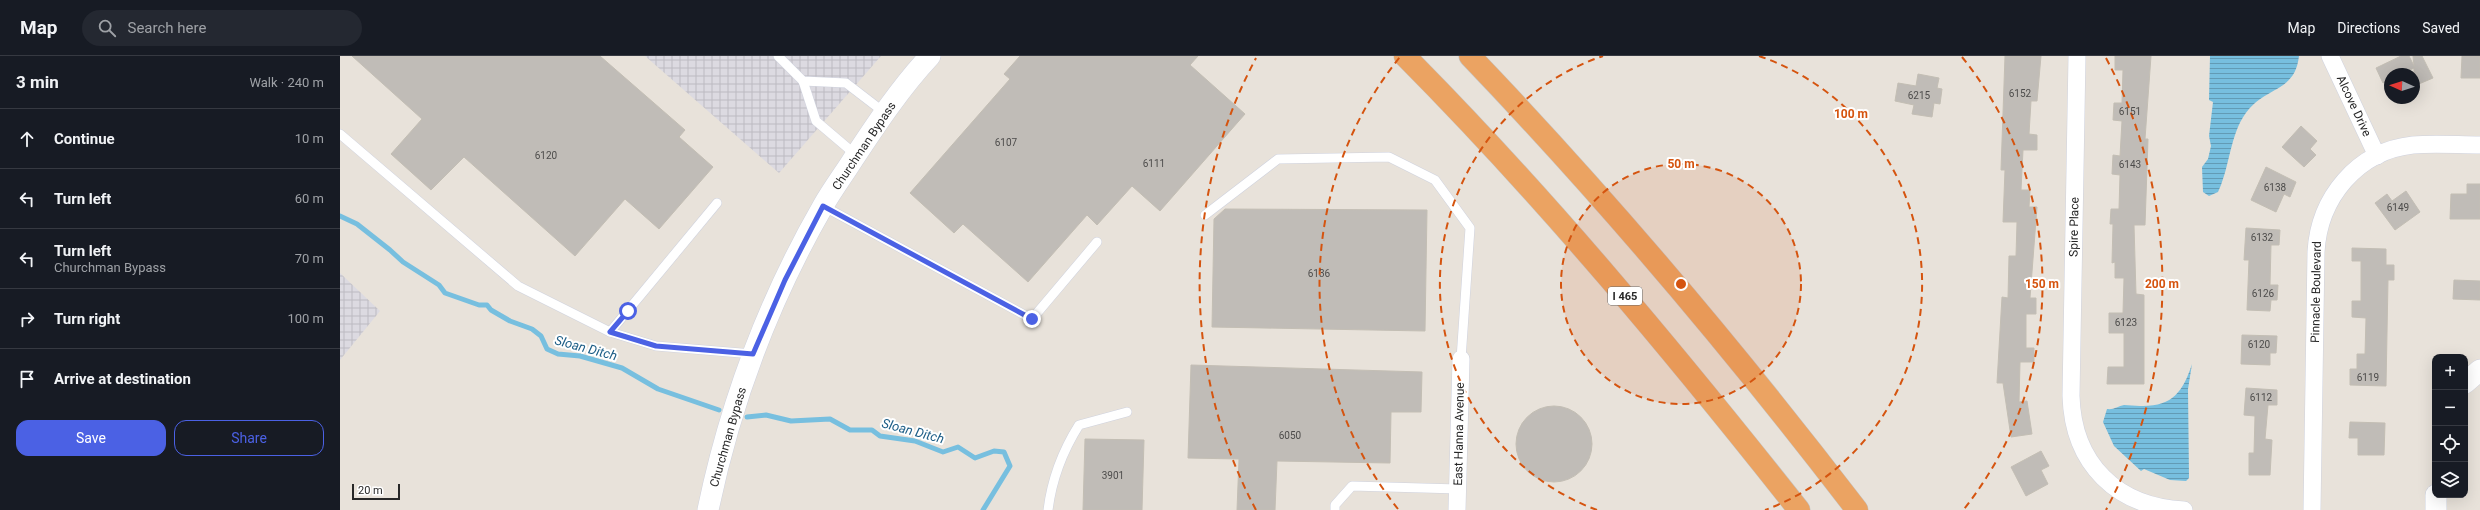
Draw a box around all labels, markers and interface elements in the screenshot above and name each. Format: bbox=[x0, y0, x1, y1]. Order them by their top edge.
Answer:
search box bbox=[82, 10, 362, 46]
text: Map bbox=[20, 16, 58, 39]
icon: search bbox=[96, 17, 118, 39]
text: Search here bbox=[128, 19, 206, 37]
text: Map bbox=[2288, 20, 2315, 36]
text: Directions bbox=[2337, 20, 2400, 36]
text: Saved bbox=[2422, 20, 2460, 36]
north arrow bbox=[2384, 68, 2420, 104]
text: 3 min bbox=[16, 72, 59, 92]
street label: Alcove Drive bbox=[2334, 73, 2374, 139]
text: Walk · 240 m bbox=[249, 75, 324, 90]
house number: 6152 bbox=[2009, 88, 2032, 99]
house number: 6215 bbox=[1908, 90, 1931, 101]
street label: Churchman Bypass bbox=[829, 99, 899, 193]
house number: 6151 bbox=[2119, 106, 2141, 117]
text: 100 m bbox=[1834, 107, 1868, 121]
icon: ahead bbox=[16, 128, 38, 150]
text: Continue bbox=[54, 130, 115, 148]
text: 10 m bbox=[295, 131, 324, 146]
house number: 6107 bbox=[995, 137, 1018, 148]
house number: 6120 bbox=[535, 150, 558, 161]
text: 50 m bbox=[1667, 157, 1695, 171]
house number: 6111 bbox=[1143, 158, 1165, 169]
house number: 6143 bbox=[2119, 159, 2141, 170]
house number: 6138 bbox=[2264, 182, 2287, 193]
icon: left bbox=[16, 188, 38, 210]
text: Turn left bbox=[54, 190, 111, 208]
text: 60 m bbox=[295, 191, 324, 206]
street label: Spire Place bbox=[2066, 197, 2082, 257]
house number: 6149 bbox=[2387, 202, 2409, 213]
house number: 6132 bbox=[2251, 232, 2274, 243]
street label: Pinnacle Boulevard bbox=[2308, 241, 2324, 343]
text: Turn left bbox=[54, 242, 111, 260]
icon: left bbox=[16, 248, 38, 270]
text: 70 m bbox=[295, 251, 324, 266]
text: Churchman Bypass bbox=[54, 260, 166, 275]
house number: 6136 bbox=[1308, 268, 1331, 279]
centre of rings bbox=[1674, 277, 1688, 291]
text: 150 m bbox=[2025, 277, 2059, 291]
text: 200 m bbox=[2145, 277, 2179, 291]
road number: I 465 bbox=[1608, 287, 1642, 305]
house number: 6126 bbox=[2252, 288, 2275, 299]
route start bbox=[619, 302, 637, 320]
icon: right bbox=[16, 308, 38, 330]
text: Turn right bbox=[54, 310, 120, 328]
route end bbox=[1023, 310, 1041, 328]
text: 100 m bbox=[287, 311, 324, 326]
house number: 6123 bbox=[2115, 317, 2137, 328]
water label: Sloan Ditch bbox=[553, 333, 619, 364]
house number: 6120 bbox=[2248, 339, 2271, 350]
map controls bbox=[2432, 354, 2468, 498]
button: + bbox=[2432, 354, 2468, 390]
icon: arrive bbox=[16, 368, 38, 390]
text: Arrive at destination bbox=[54, 370, 191, 388]
house number: 6119 bbox=[2357, 372, 2379, 383]
street label: East Hanna Avenue bbox=[1451, 382, 1467, 486]
street label: Churchman Bypass bbox=[707, 385, 749, 489]
button: − bbox=[2432, 390, 2468, 426]
house number: 6112 bbox=[2250, 392, 2273, 403]
water label: Sloan Ditch bbox=[880, 416, 946, 447]
button: Save bbox=[16, 420, 166, 456]
button: Share bbox=[174, 420, 324, 456]
button: locate bbox=[2432, 426, 2468, 462]
house number: 6050 bbox=[1279, 430, 1302, 441]
button: layers bbox=[2432, 462, 2468, 498]
house number: 3901 bbox=[1102, 470, 1124, 481]
scale bar bbox=[352, 482, 400, 501]
text: 20 m bbox=[358, 484, 383, 497]

